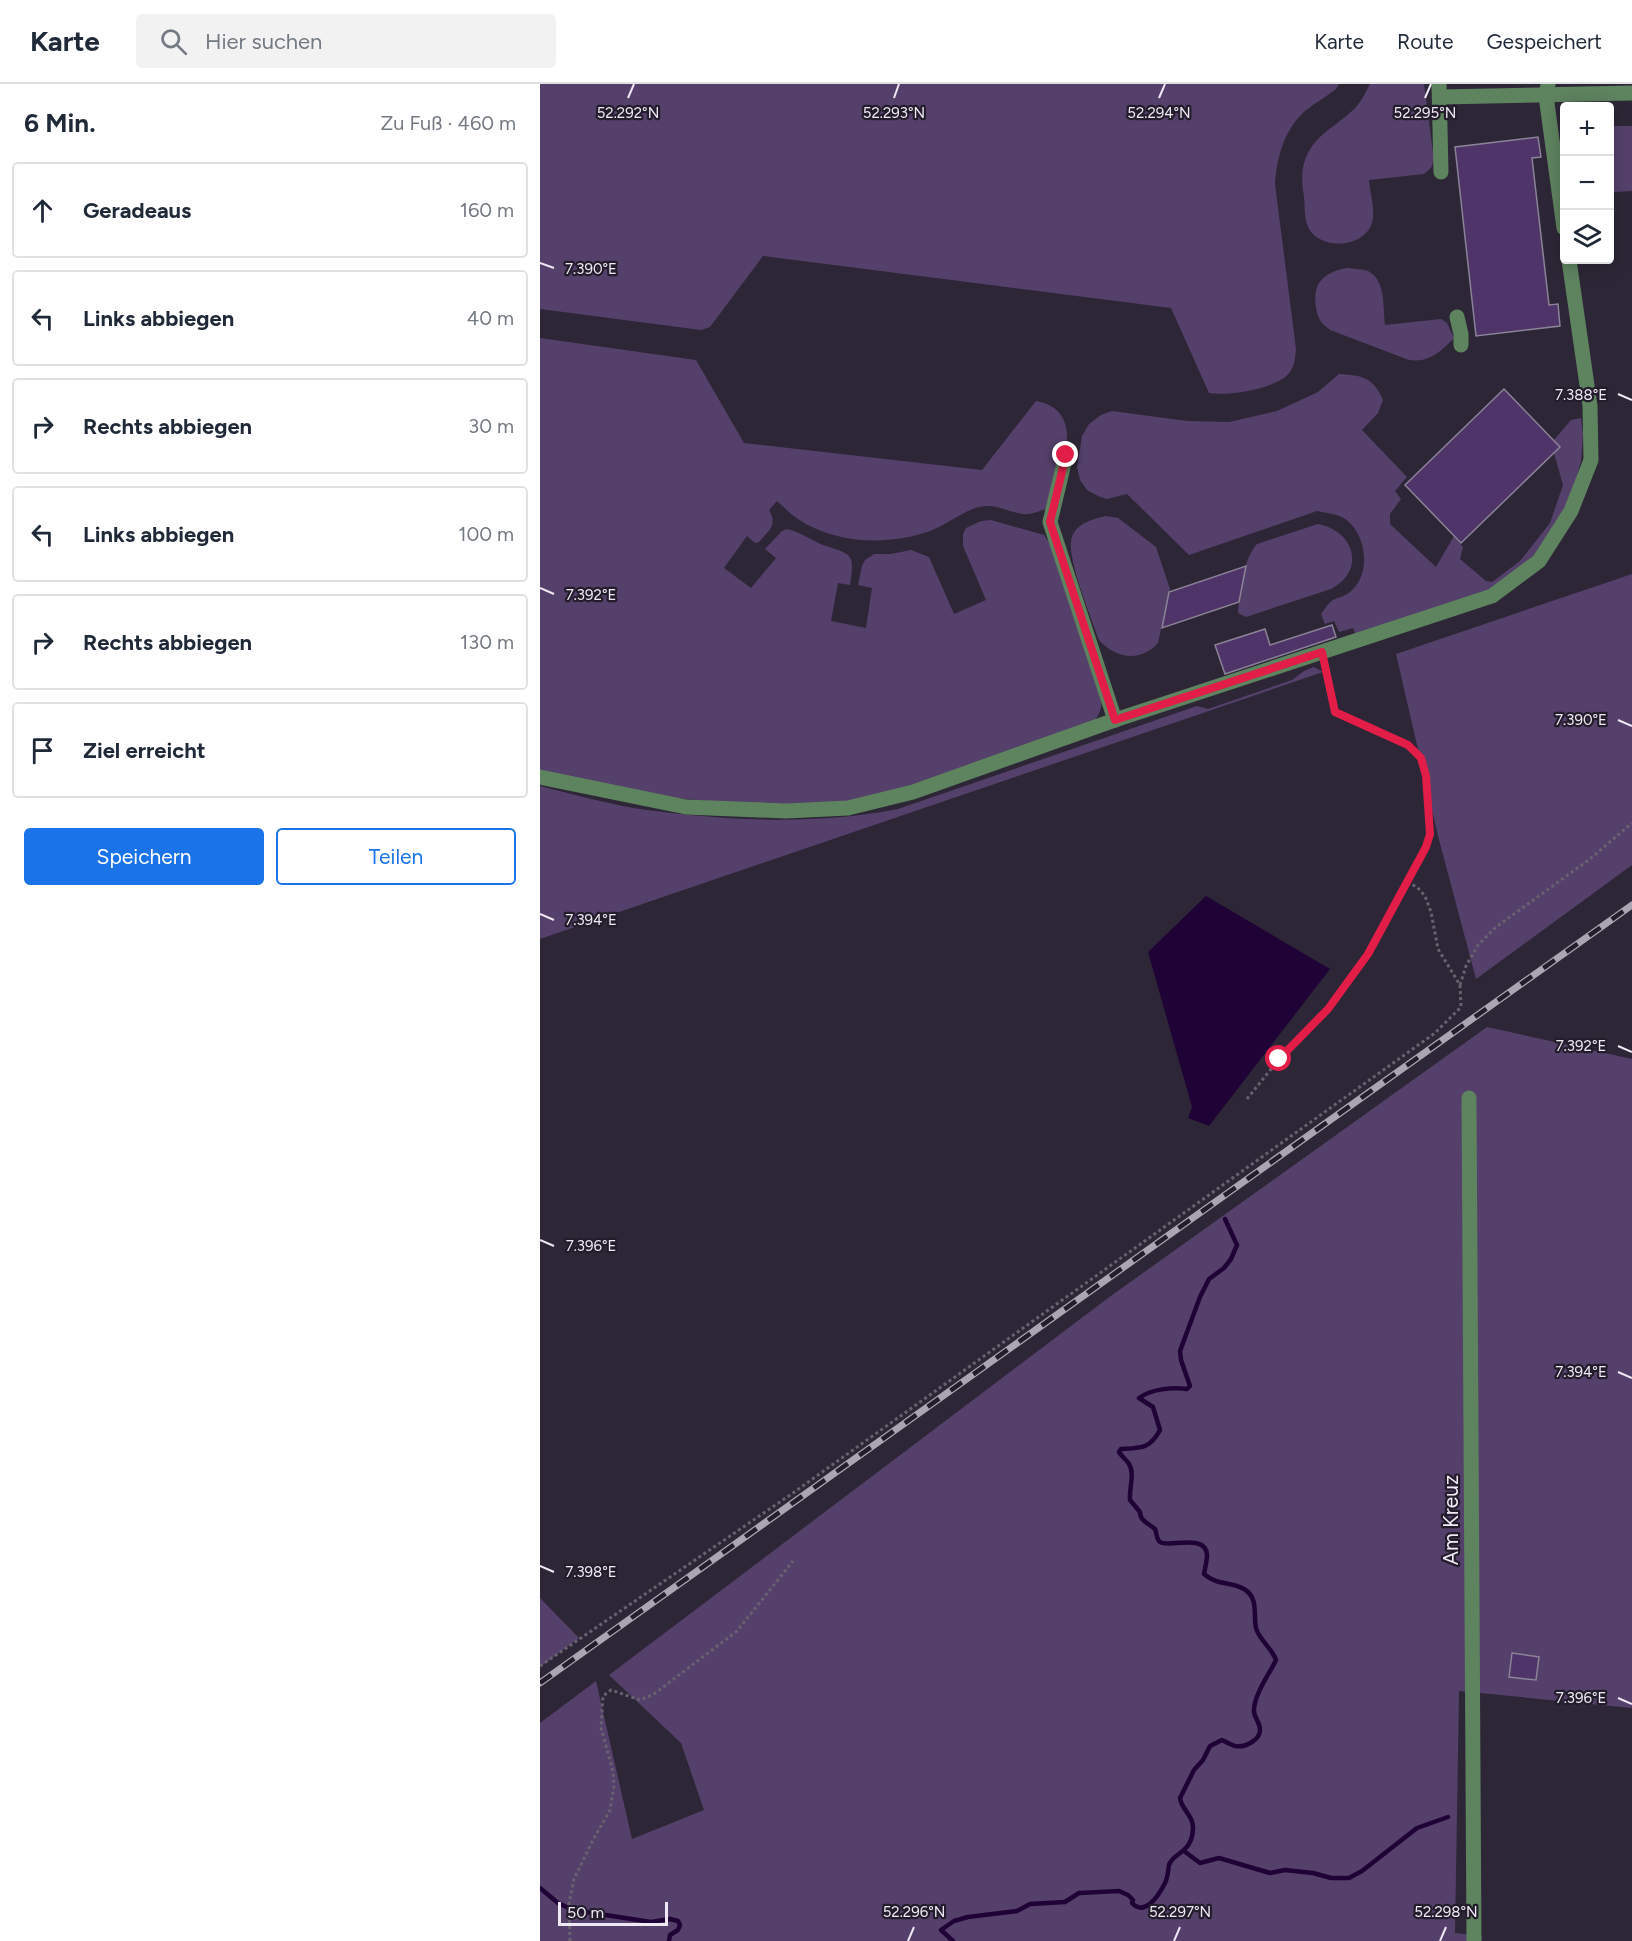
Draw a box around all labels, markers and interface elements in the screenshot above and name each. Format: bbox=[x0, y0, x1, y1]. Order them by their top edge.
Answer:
search box bbox=[136, 14, 556, 68]
text: Karte bbox=[30, 24, 100, 58]
icon: search bbox=[157, 25, 190, 58]
text: Hier suchen bbox=[205, 28, 322, 55]
text: Karte bbox=[1314, 29, 1364, 54]
text: Route bbox=[1397, 29, 1453, 54]
text: Gespeichert bbox=[1486, 29, 1602, 54]
map controls bbox=[1560, 102, 1614, 264]
button: + bbox=[1560, 102, 1614, 156]
text: 52.292°N bbox=[597, 104, 659, 122]
text: 52.293°N bbox=[863, 104, 925, 122]
text: 52.294°N bbox=[1127, 104, 1191, 122]
text: 52.295°N bbox=[1394, 104, 1456, 122]
text: 6 Min. bbox=[24, 107, 96, 139]
text: Zu Fuß · 460 m bbox=[381, 111, 516, 135]
button: − bbox=[1560, 156, 1614, 210]
icon: ahead bbox=[26, 194, 59, 227]
text: Geradeaus bbox=[83, 197, 191, 224]
text: 160 m bbox=[460, 198, 514, 222]
button: layers bbox=[1560, 210, 1614, 264]
text: 7.390°E bbox=[565, 260, 617, 278]
icon: left bbox=[26, 302, 59, 335]
text: Links abbiegen bbox=[83, 305, 234, 332]
text: 40 m bbox=[467, 306, 514, 330]
text: 7.388°E bbox=[1555, 386, 1607, 404]
icon: right bbox=[26, 410, 59, 443]
text: Rechts abbiegen bbox=[83, 413, 252, 440]
text: 30 m bbox=[468, 414, 514, 438]
route end bbox=[1052, 441, 1078, 467]
icon: left bbox=[26, 518, 59, 551]
text: Links abbiegen bbox=[83, 521, 234, 548]
text: 100 m bbox=[458, 522, 514, 546]
text: 7.392°E bbox=[566, 586, 616, 604]
icon: right bbox=[26, 626, 59, 659]
text: Rechts abbiegen bbox=[83, 629, 252, 656]
text: 130 m bbox=[460, 630, 514, 654]
text: 7.390°E bbox=[1555, 711, 1607, 729]
icon: arrive bbox=[26, 734, 59, 767]
text: Ziel erreicht bbox=[83, 737, 206, 764]
button: Speichern bbox=[24, 828, 264, 885]
button: Teilen bbox=[276, 828, 516, 885]
text: 7.394°E bbox=[565, 911, 617, 929]
text: 7.392°E bbox=[1556, 1037, 1606, 1055]
route start bbox=[1265, 1045, 1291, 1071]
text: 7.396°E bbox=[566, 1237, 616, 1255]
text: 7.394°E bbox=[1555, 1363, 1607, 1381]
street label: Am Kreuz bbox=[1438, 1475, 1463, 1565]
text: 7.398°E bbox=[565, 1563, 617, 1581]
text: 7.396°E bbox=[1556, 1689, 1606, 1707]
scale bar bbox=[558, 1899, 668, 1926]
text: 50 m bbox=[567, 1903, 604, 1922]
text: 52.296°N bbox=[883, 1903, 945, 1921]
text: 52.297°N bbox=[1149, 1903, 1211, 1921]
text: 52.298°N bbox=[1414, 1903, 1478, 1921]

